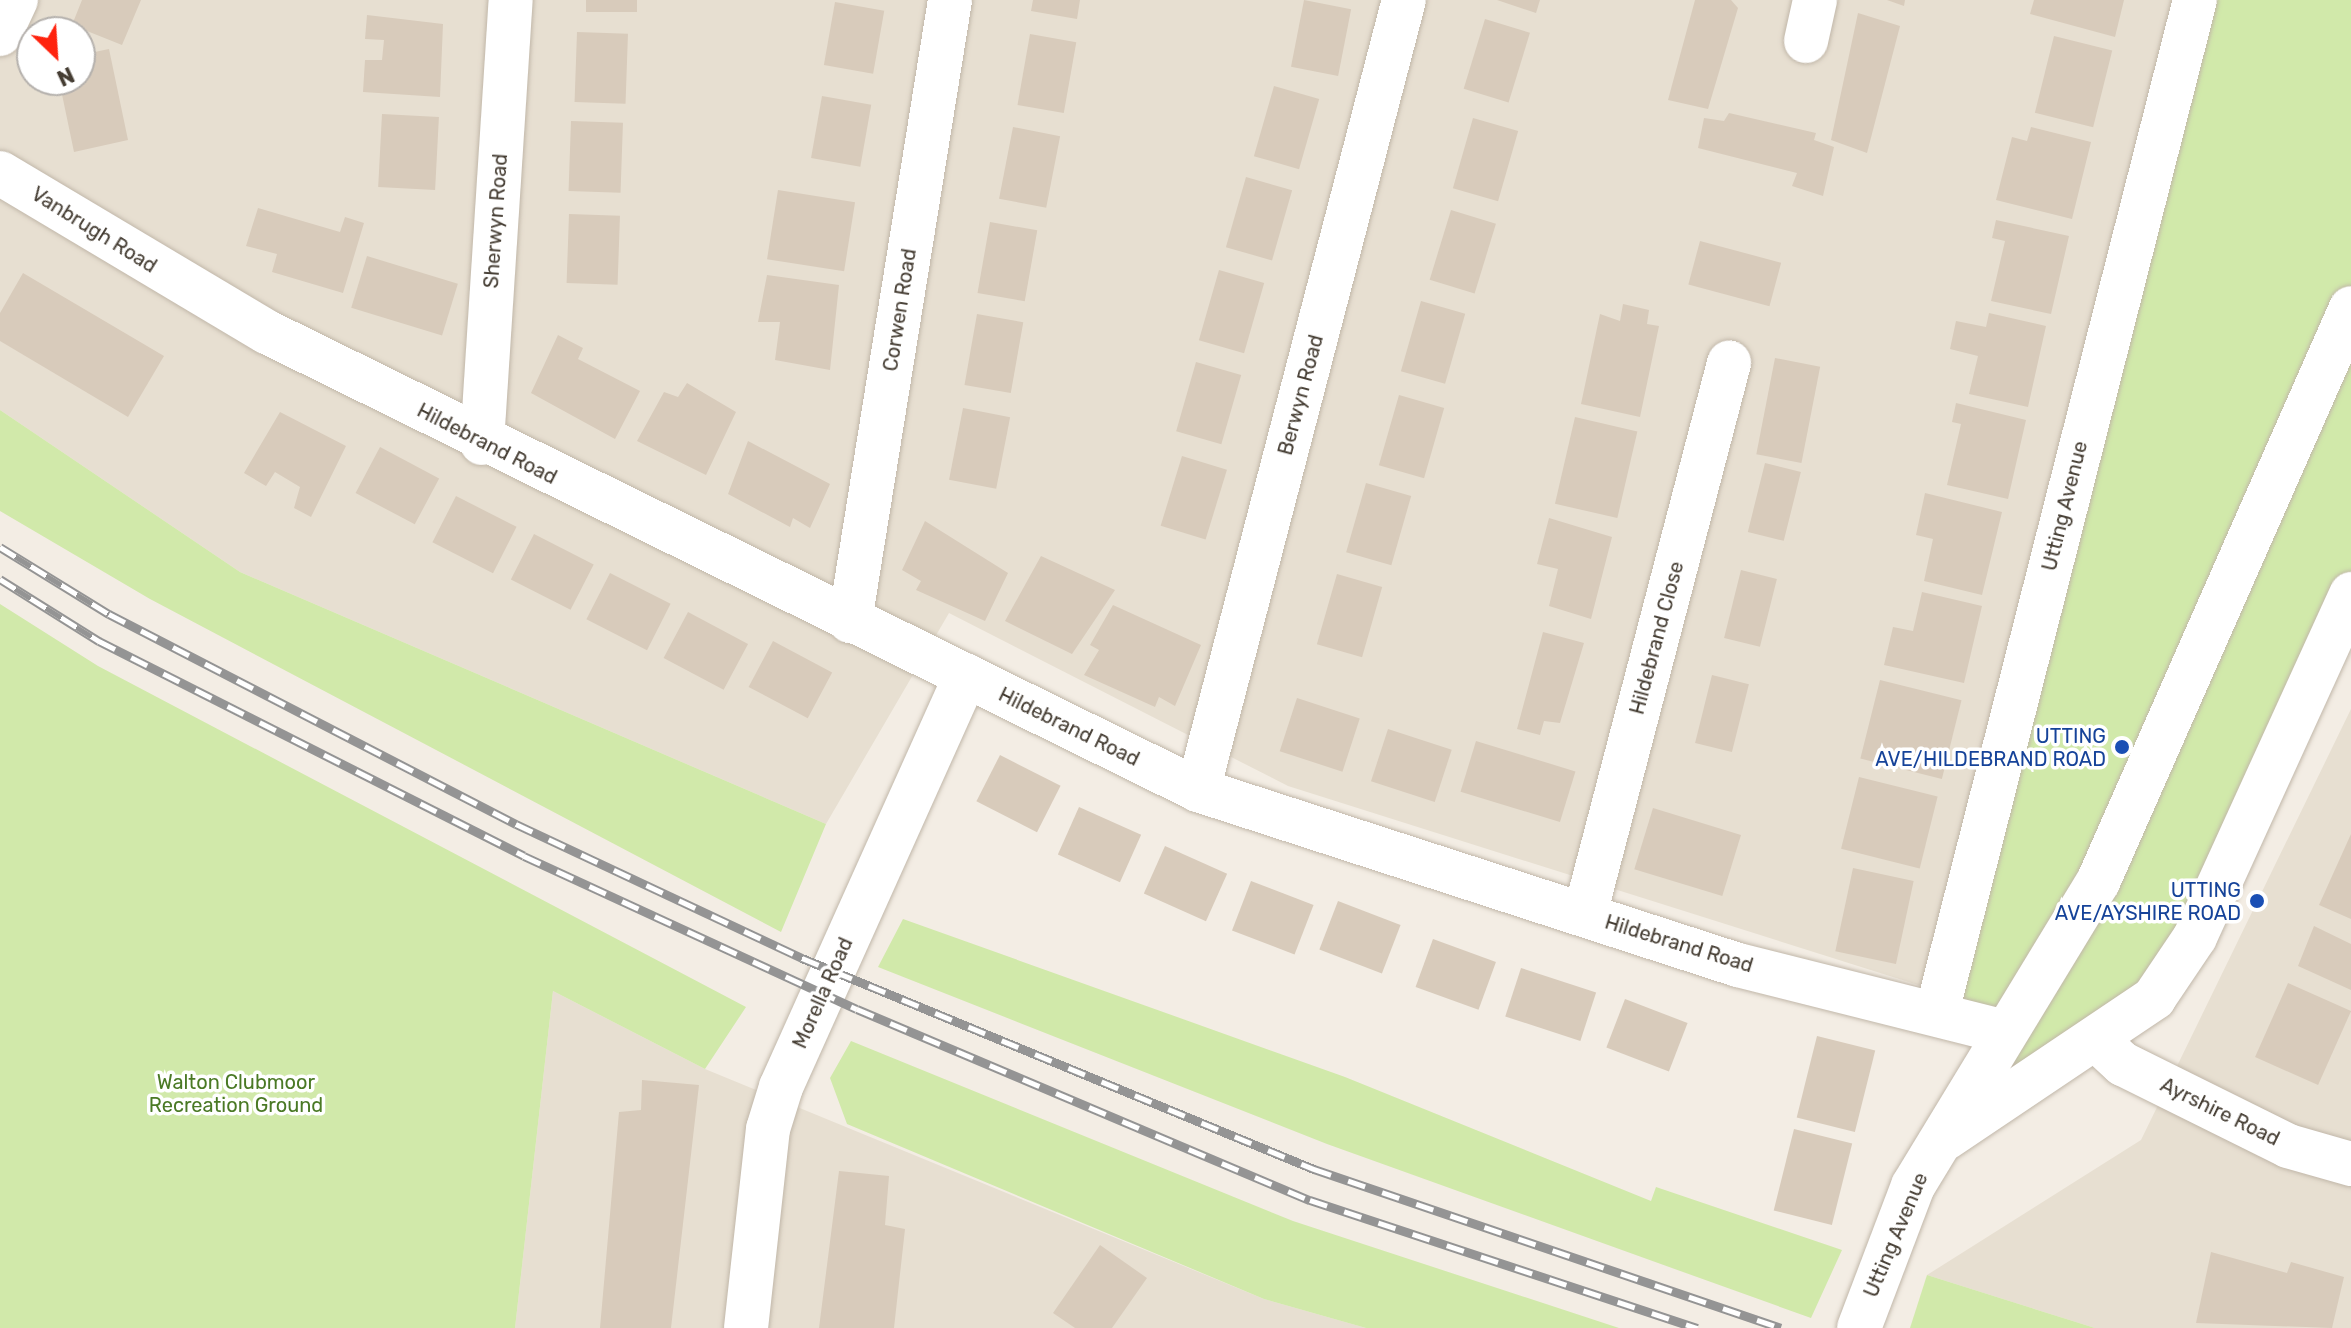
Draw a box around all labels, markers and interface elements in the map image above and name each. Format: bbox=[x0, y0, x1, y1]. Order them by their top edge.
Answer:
north arrow bbox=[16, 16, 96, 96]
text: N bbox=[53, 61, 78, 92]
street label: Sherwyn Road bbox=[479, 153, 513, 289]
street label: Vanbrugh Road bbox=[27, 182, 161, 278]
street label: Corwen Road bbox=[878, 247, 922, 373]
street label: Berwyn Road bbox=[1273, 332, 1329, 458]
street label: Hildebrand Road bbox=[413, 398, 561, 490]
street label: Utting Avenue bbox=[2037, 438, 2093, 574]
street label: Hildebrand Close bbox=[1625, 559, 1689, 717]
street label: Hildebrand Road bbox=[995, 683, 1143, 771]
place label: UTTING AVE/HILDEBRAND ROAD bbox=[1875, 724, 2106, 771]
marker: UTTING AVE/HILDEBRAND ROAD bbox=[2113, 738, 2131, 756]
place label: UTTING AVE/AYSHIRE ROAD bbox=[2055, 878, 2241, 925]
marker: UTTING AVE/AYSHIRE ROAD bbox=[2248, 892, 2266, 910]
street label: Hildebrand Road bbox=[1602, 910, 1756, 978]
street label: Morella Road bbox=[788, 934, 858, 1052]
park label: Walton Clubmoor Recreation Ground bbox=[149, 1071, 323, 1118]
street label: Ayrshire Road bbox=[2157, 1073, 2283, 1151]
street label: Utting Avenue bbox=[1859, 1169, 1933, 1301]

